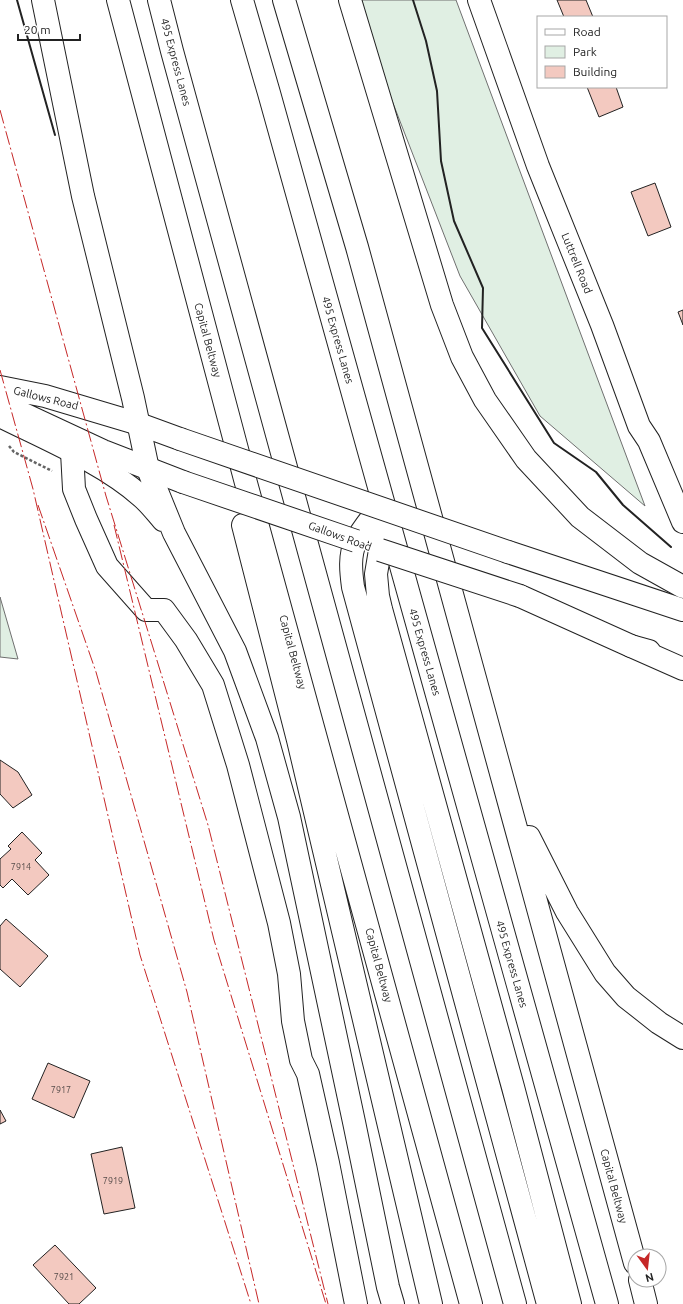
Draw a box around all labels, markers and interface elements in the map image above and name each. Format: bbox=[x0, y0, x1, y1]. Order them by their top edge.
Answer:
scale bar bbox=[18, 16, 80, 42]
legend bbox=[537, 16, 667, 88]
street label: 495 Express Lanes bbox=[159, 17, 194, 107]
text: 20 m bbox=[24, 23, 51, 36]
text: Road bbox=[573, 25, 601, 38]
text: Park bbox=[573, 45, 597, 58]
text: Building bbox=[573, 65, 617, 78]
street label: Luttrell Road bbox=[559, 231, 595, 295]
street label: 495 Express Lanes bbox=[320, 295, 356, 385]
street label: Capital Beltway bbox=[192, 301, 224, 379]
street label: Gallows Road bbox=[12, 384, 80, 412]
street label: Gallows Road bbox=[307, 519, 373, 553]
street label: 495 Express Lanes bbox=[407, 607, 443, 697]
street label: Capital Beltway bbox=[277, 613, 309, 691]
house number: 7914 bbox=[11, 862, 31, 872]
street label: 495 Express Lanes bbox=[494, 919, 530, 1009]
street label: Capital Beltway bbox=[363, 926, 395, 1004]
house number: 7917 bbox=[51, 1085, 71, 1095]
street label: Capital Beltway bbox=[598, 1147, 630, 1225]
house number: 7919 bbox=[103, 1176, 123, 1186]
north arrow bbox=[627, 1248, 667, 1288]
text: N bbox=[644, 1271, 655, 1285]
house number: 7921 bbox=[54, 1272, 74, 1282]

